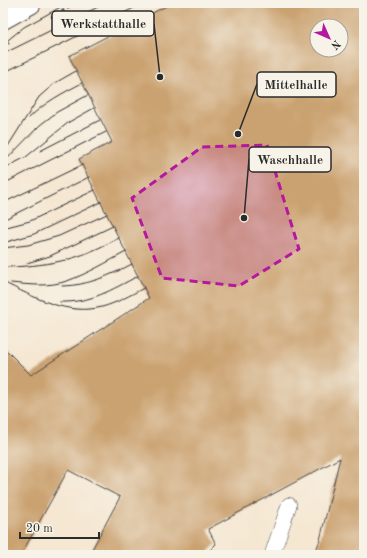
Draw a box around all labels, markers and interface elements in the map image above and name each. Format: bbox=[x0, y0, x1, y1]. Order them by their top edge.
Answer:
callout: Werkstatthalle bbox=[52, 11, 154, 36]
text: Werkstatthalle bbox=[60, 18, 146, 31]
north arrow bbox=[309, 18, 349, 58]
text: N bbox=[328, 37, 342, 51]
callout: Mittelhalle bbox=[257, 72, 336, 97]
text: Mittelhalle bbox=[264, 79, 328, 92]
callout: Waschhalle bbox=[249, 147, 331, 172]
text: Waschhalle bbox=[257, 154, 323, 167]
scale bar bbox=[20, 514, 99, 540]
text: 20 m bbox=[26, 523, 53, 535]

